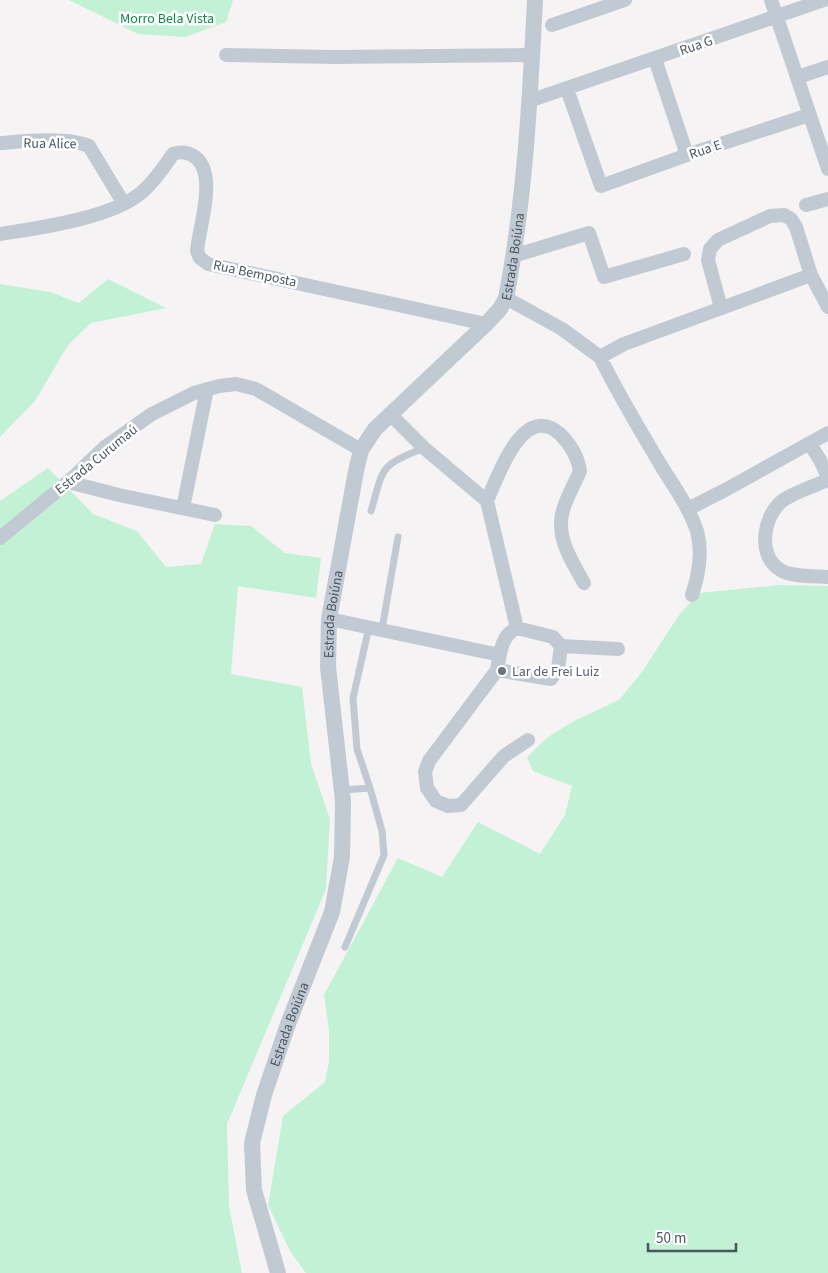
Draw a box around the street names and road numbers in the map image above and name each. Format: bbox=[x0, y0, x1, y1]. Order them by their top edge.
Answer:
street label: Rua G bbox=[677, 31, 716, 61]
street label: Rua Alice bbox=[23, 134, 77, 154]
street label: Rua E bbox=[687, 135, 724, 165]
street label: Estrada Boiúna bbox=[497, 212, 530, 302]
street label: Rua Bemposta bbox=[211, 255, 298, 293]
street label: Estrada Curumaú bbox=[51, 420, 142, 499]
street label: Estrada Boiúna bbox=[319, 569, 349, 658]
street label: Estrada Boiúna bbox=[265, 979, 314, 1069]

